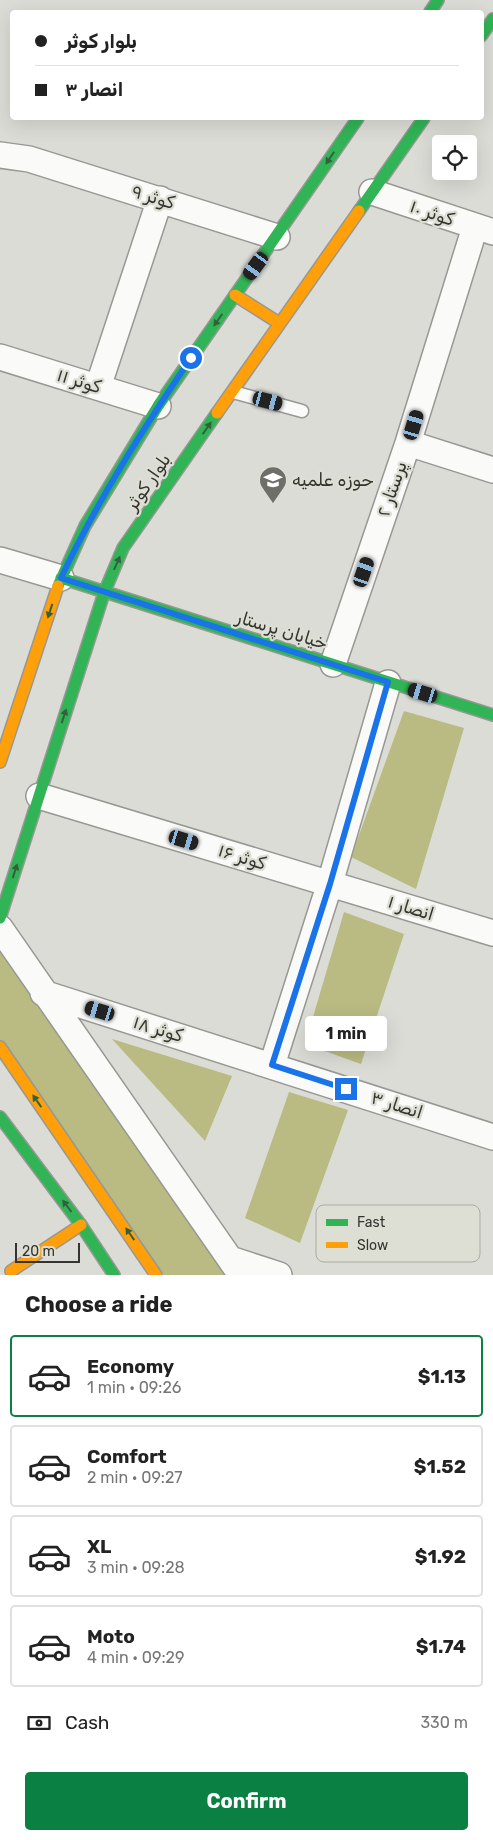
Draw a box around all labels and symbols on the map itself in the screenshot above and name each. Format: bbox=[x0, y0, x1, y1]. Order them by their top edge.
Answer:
one-way arrow bbox=[326, 151, 335, 165]
street label: کوثر ۹ bbox=[129, 180, 177, 214]
street label: کوثر ۱۰ bbox=[407, 195, 457, 231]
car bbox=[241, 249, 270, 283]
one-way arrow bbox=[213, 313, 223, 327]
route start bbox=[180, 347, 202, 369]
street label: کوثر ۱۱ bbox=[54, 364, 104, 398]
car bbox=[251, 390, 284, 412]
car bbox=[402, 408, 425, 442]
one-way arrow bbox=[202, 421, 212, 435]
street label: بلوار کوثر bbox=[120, 449, 175, 515]
street label: پرستار ۲ bbox=[372, 458, 413, 520]
school or university icon: حوزه علمیه bbox=[258, 465, 288, 504]
place label: حوزه علمیه bbox=[292, 469, 374, 491]
car bbox=[352, 555, 375, 589]
one-way arrow bbox=[113, 556, 121, 570]
one-way arrow bbox=[46, 604, 53, 619]
street label: خیابان پرستار bbox=[232, 605, 330, 655]
car bbox=[406, 681, 439, 705]
one-way arrow bbox=[61, 709, 68, 724]
car bbox=[167, 828, 200, 852]
street label: کوثر ۱۶ bbox=[215, 839, 269, 875]
one-way arrow bbox=[11, 864, 19, 879]
street label: انصار ۱ bbox=[385, 891, 437, 925]
car bbox=[83, 999, 116, 1023]
street label: کوثر ۱۸ bbox=[131, 1011, 185, 1047]
callout: 1 min bbox=[305, 1016, 387, 1052]
route end bbox=[335, 1078, 357, 1100]
street label: انصار ۳ bbox=[368, 1086, 426, 1124]
one-way arrow bbox=[32, 1094, 42, 1107]
one-way arrow bbox=[61, 1200, 72, 1213]
legend bbox=[316, 1205, 480, 1262]
text: Fast bbox=[357, 1214, 386, 1231]
one-way arrow bbox=[125, 1227, 135, 1241]
text: Slow bbox=[357, 1237, 388, 1254]
scale bar bbox=[15, 1240, 80, 1263]

